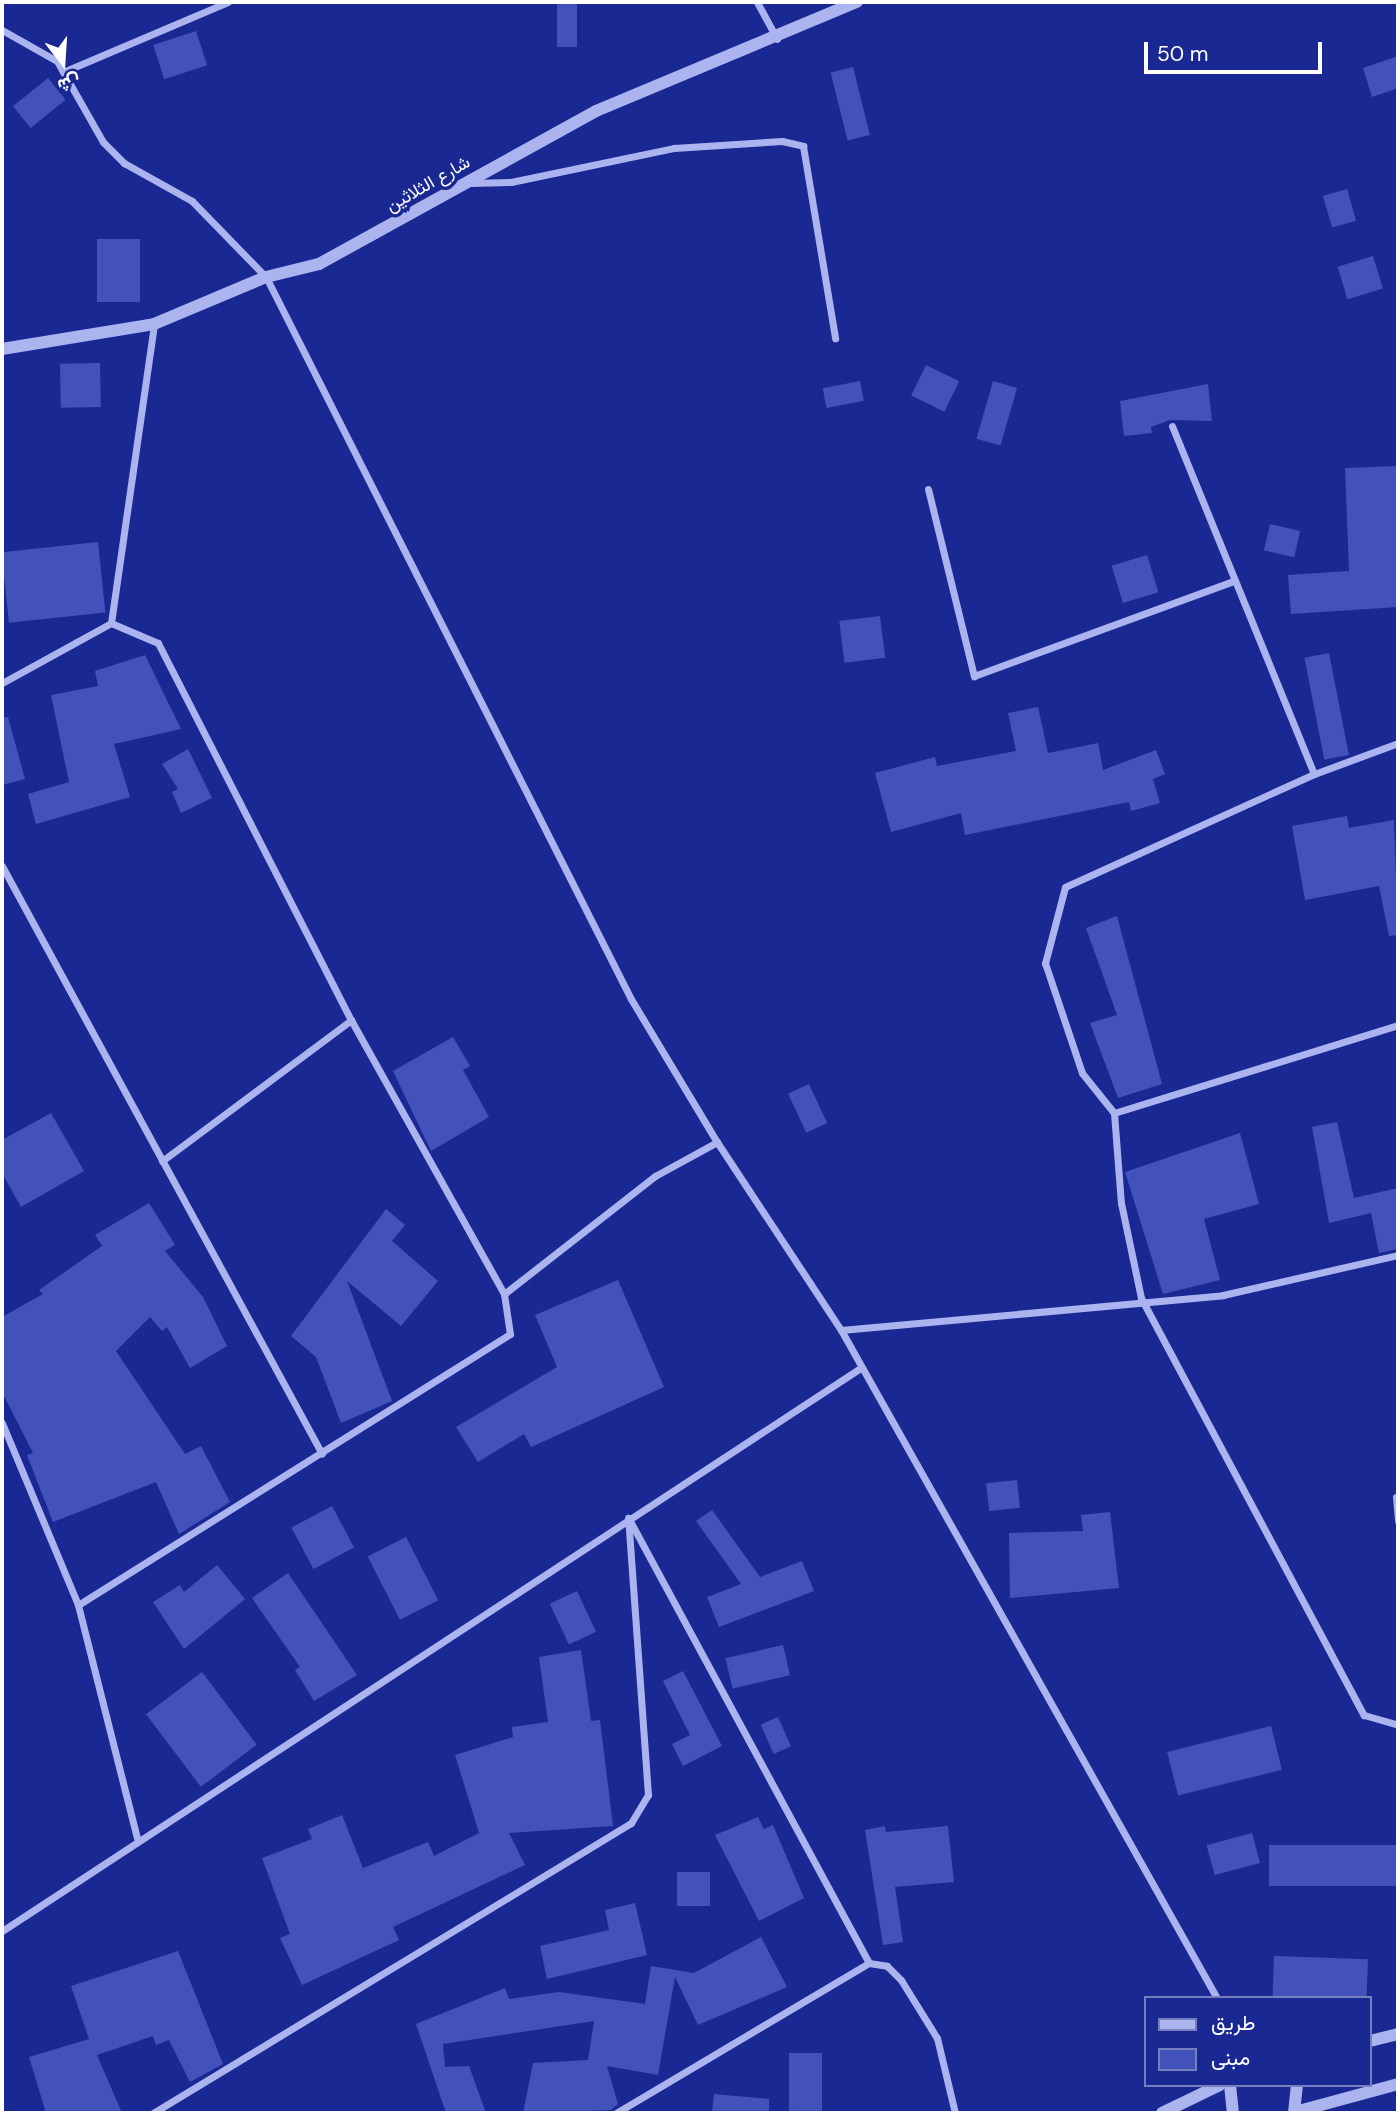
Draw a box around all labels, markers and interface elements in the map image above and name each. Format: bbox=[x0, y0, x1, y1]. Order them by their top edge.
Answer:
north arrow bbox=[28, 28, 98, 98]
scale bar bbox=[1148, 28, 1326, 72]
text: 50 m bbox=[1157, 40, 1208, 68]
text: ش bbox=[55, 68, 84, 99]
street label: شارع الثلاثين bbox=[382, 151, 474, 217]
legend bbox=[1144, 1996, 1372, 2087]
text: طريق bbox=[1211, 2009, 1256, 2037]
text: مبنى bbox=[1211, 2044, 1250, 2072]

